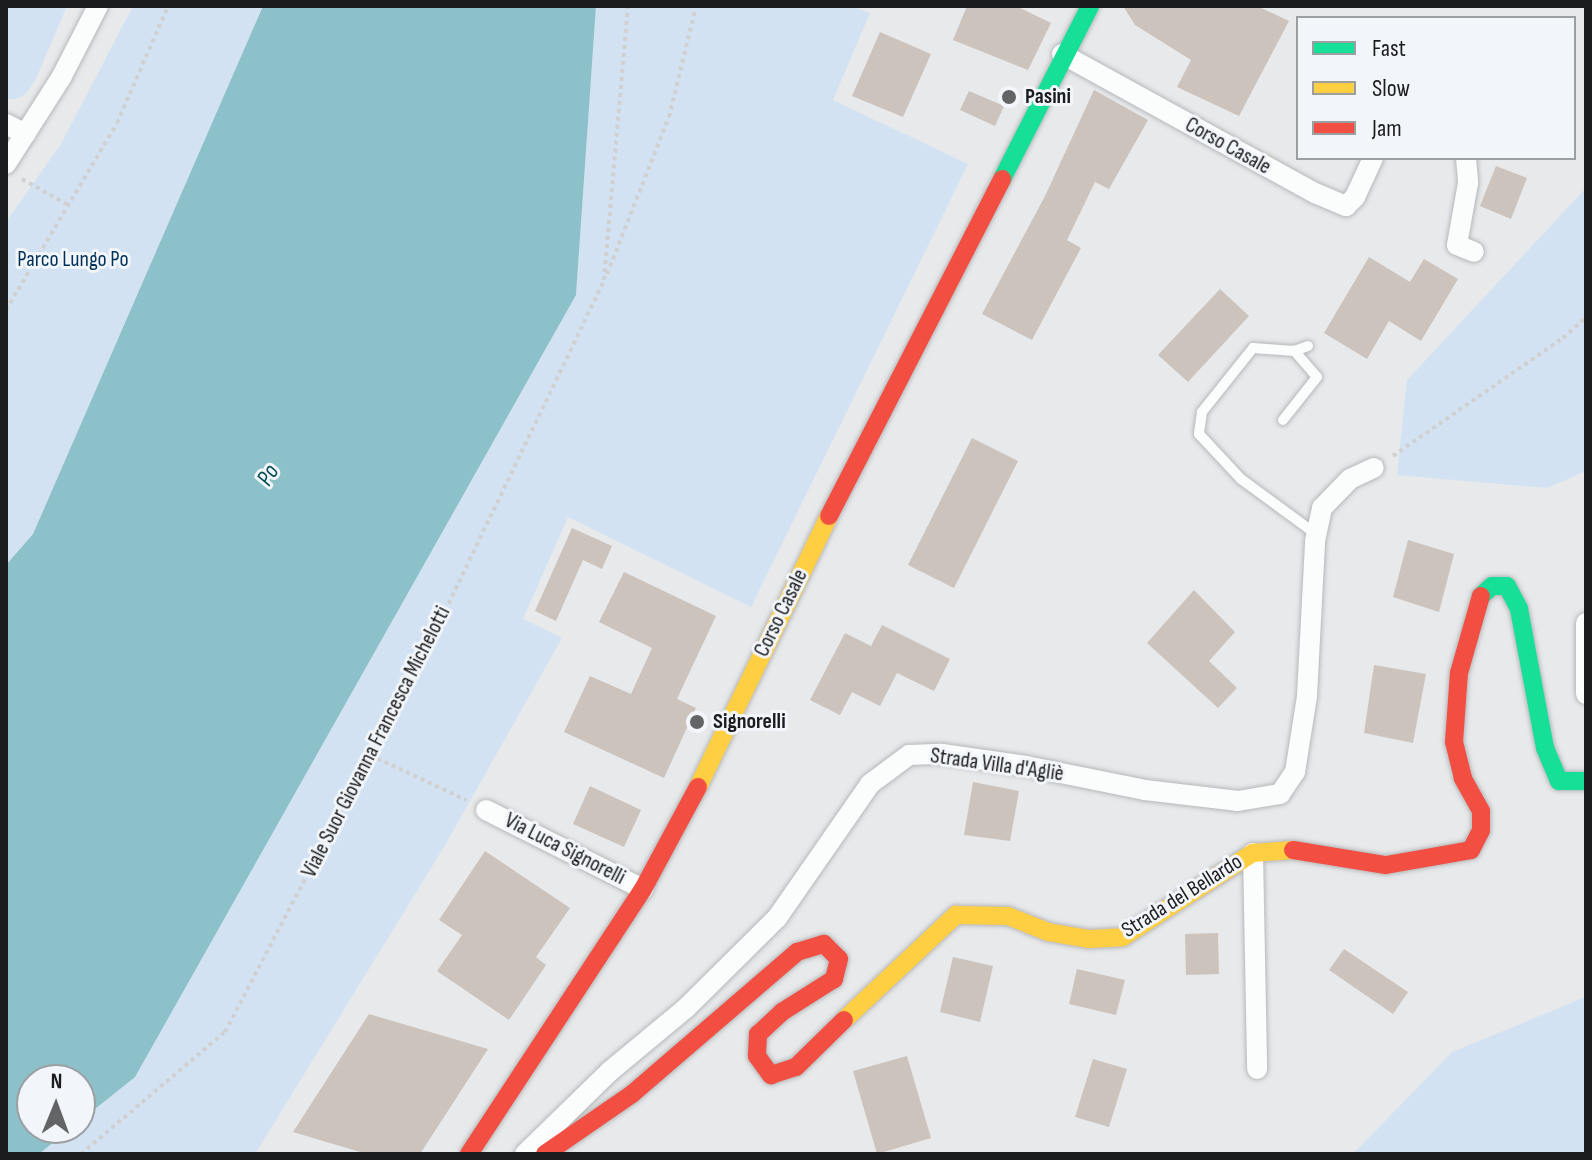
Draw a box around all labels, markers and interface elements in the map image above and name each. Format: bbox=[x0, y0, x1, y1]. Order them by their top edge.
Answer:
legend bbox=[1296, 16, 1576, 160]
text: Fast bbox=[1372, 34, 1406, 63]
text: Slow bbox=[1372, 74, 1410, 103]
place label: Pasini bbox=[1025, 84, 1071, 110]
marker: Pasini bbox=[1000, 88, 1018, 106]
street label: Corso Casale bbox=[1180, 112, 1276, 180]
text: Jam bbox=[1372, 114, 1402, 143]
park label: Parco Lungo Po bbox=[17, 247, 129, 273]
water label: Po bbox=[251, 459, 285, 491]
street label: Corso Casale bbox=[749, 565, 813, 661]
street label: Viale Suor Giovanna Francesca Michelotti bbox=[296, 602, 456, 882]
place label: Signorelli bbox=[713, 709, 786, 735]
marker: Signorelli bbox=[688, 713, 706, 731]
street label: Strada Villa d'Agliè bbox=[929, 743, 1065, 787]
street label: Via Luca Signorelli bbox=[500, 807, 630, 891]
street label: Strada del Bellardo bbox=[1117, 849, 1247, 943]
north arrow bbox=[16, 1064, 96, 1144]
text: N bbox=[50, 1068, 63, 1095]

